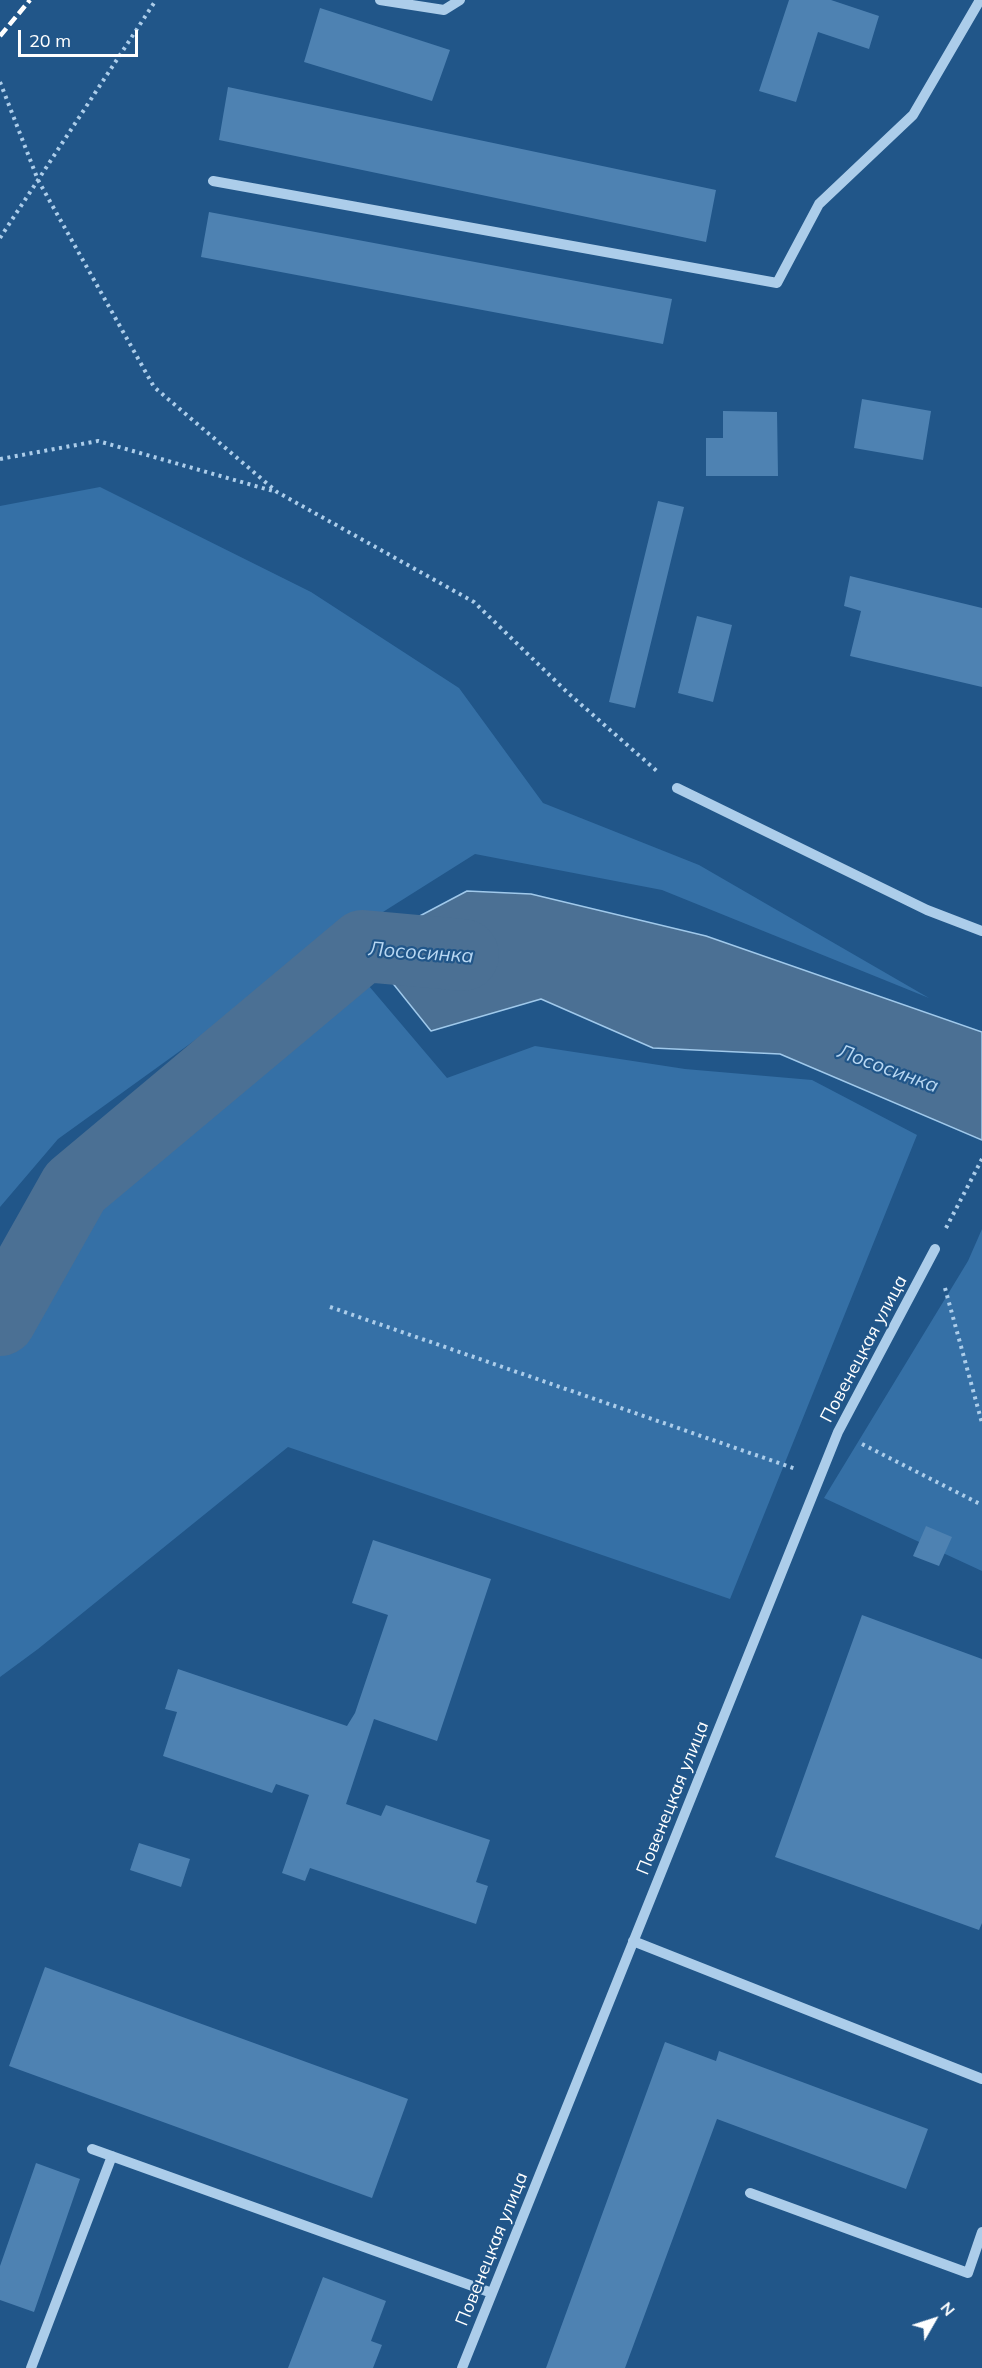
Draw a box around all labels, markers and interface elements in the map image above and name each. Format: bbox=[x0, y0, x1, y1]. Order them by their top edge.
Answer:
scale bar bbox=[21, 18, 141, 56]
text: 20 m bbox=[29, 29, 71, 52]
water label: Лососинка bbox=[368, 937, 474, 969]
water label: Лососинка bbox=[834, 1040, 942, 1098]
street label: Повенецкая улица bbox=[816, 1272, 912, 1426]
street label: Повенецкая улица bbox=[632, 1718, 714, 1878]
street label: Повенецкая улица bbox=[451, 2169, 533, 2329]
north arrow bbox=[904, 2290, 964, 2350]
text: N bbox=[936, 2298, 960, 2320]

